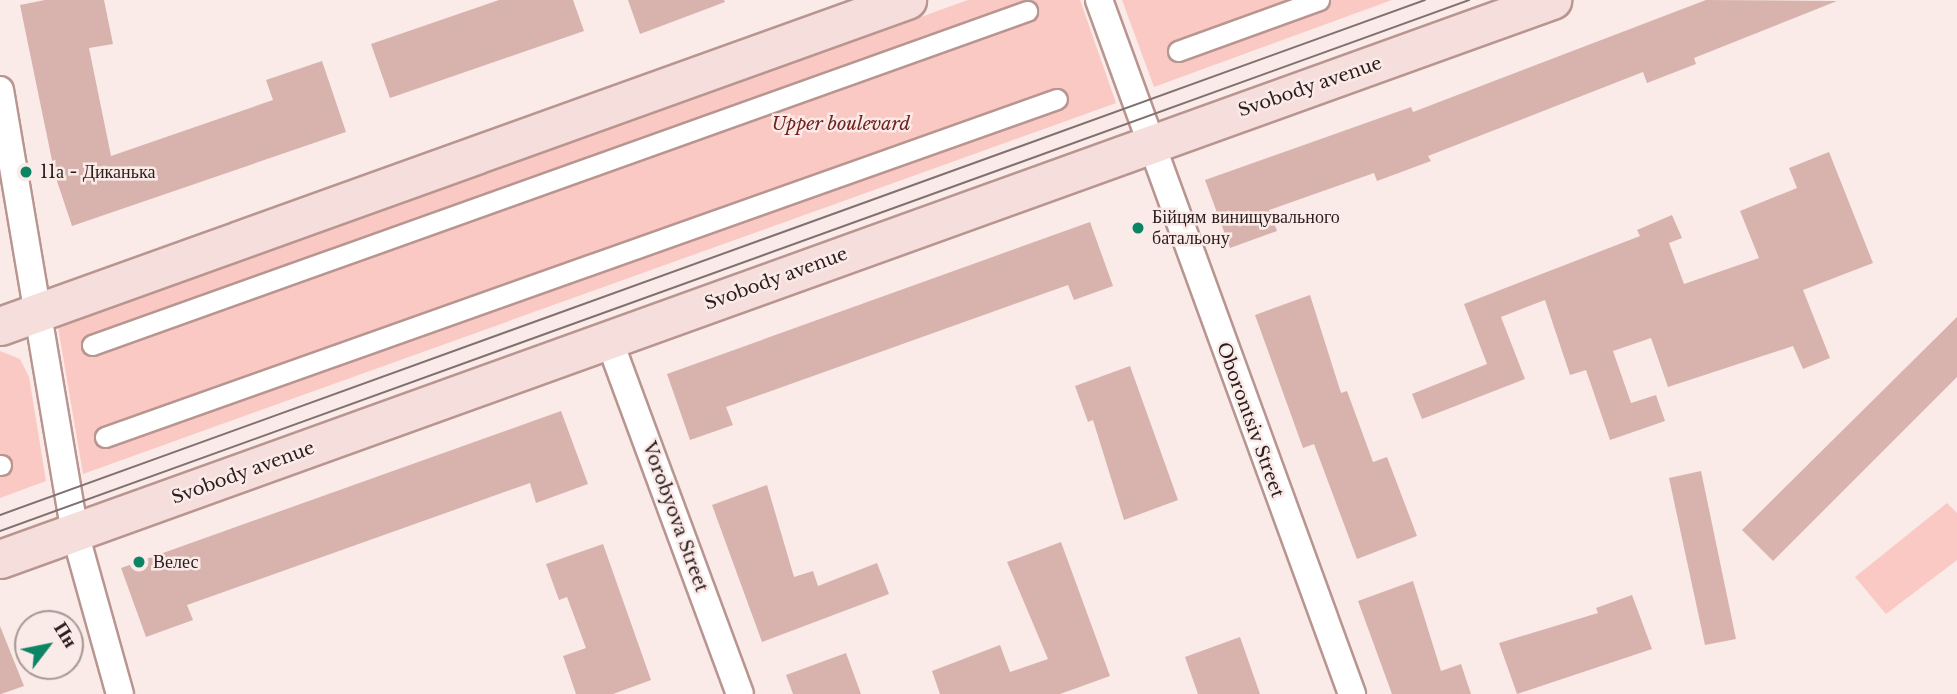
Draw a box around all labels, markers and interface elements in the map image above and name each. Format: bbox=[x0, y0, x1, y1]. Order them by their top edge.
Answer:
street label: Svobody avenue bbox=[1235, 52, 1385, 122]
park label: Upper boulevard bbox=[772, 113, 910, 135]
place label: 11а - Диканька bbox=[40, 161, 155, 183]
marker: 11а - Диканька bbox=[18, 164, 34, 180]
place label: Бійцям винищувального батальону bbox=[1152, 207, 1340, 249]
marker: Бійцям винищувального батальону bbox=[1130, 220, 1146, 236]
street label: Svobody avenue bbox=[701, 243, 851, 315]
street label: Oborontsiv Street bbox=[1212, 339, 1288, 501]
street label: Svobody avenue bbox=[168, 437, 318, 509]
street label: Vorobyova Street bbox=[638, 439, 712, 595]
place label: Велес bbox=[153, 551, 198, 573]
marker: Велес bbox=[131, 554, 147, 570]
north arrow bbox=[14, 610, 84, 680]
text: Пн bbox=[49, 618, 82, 652]

